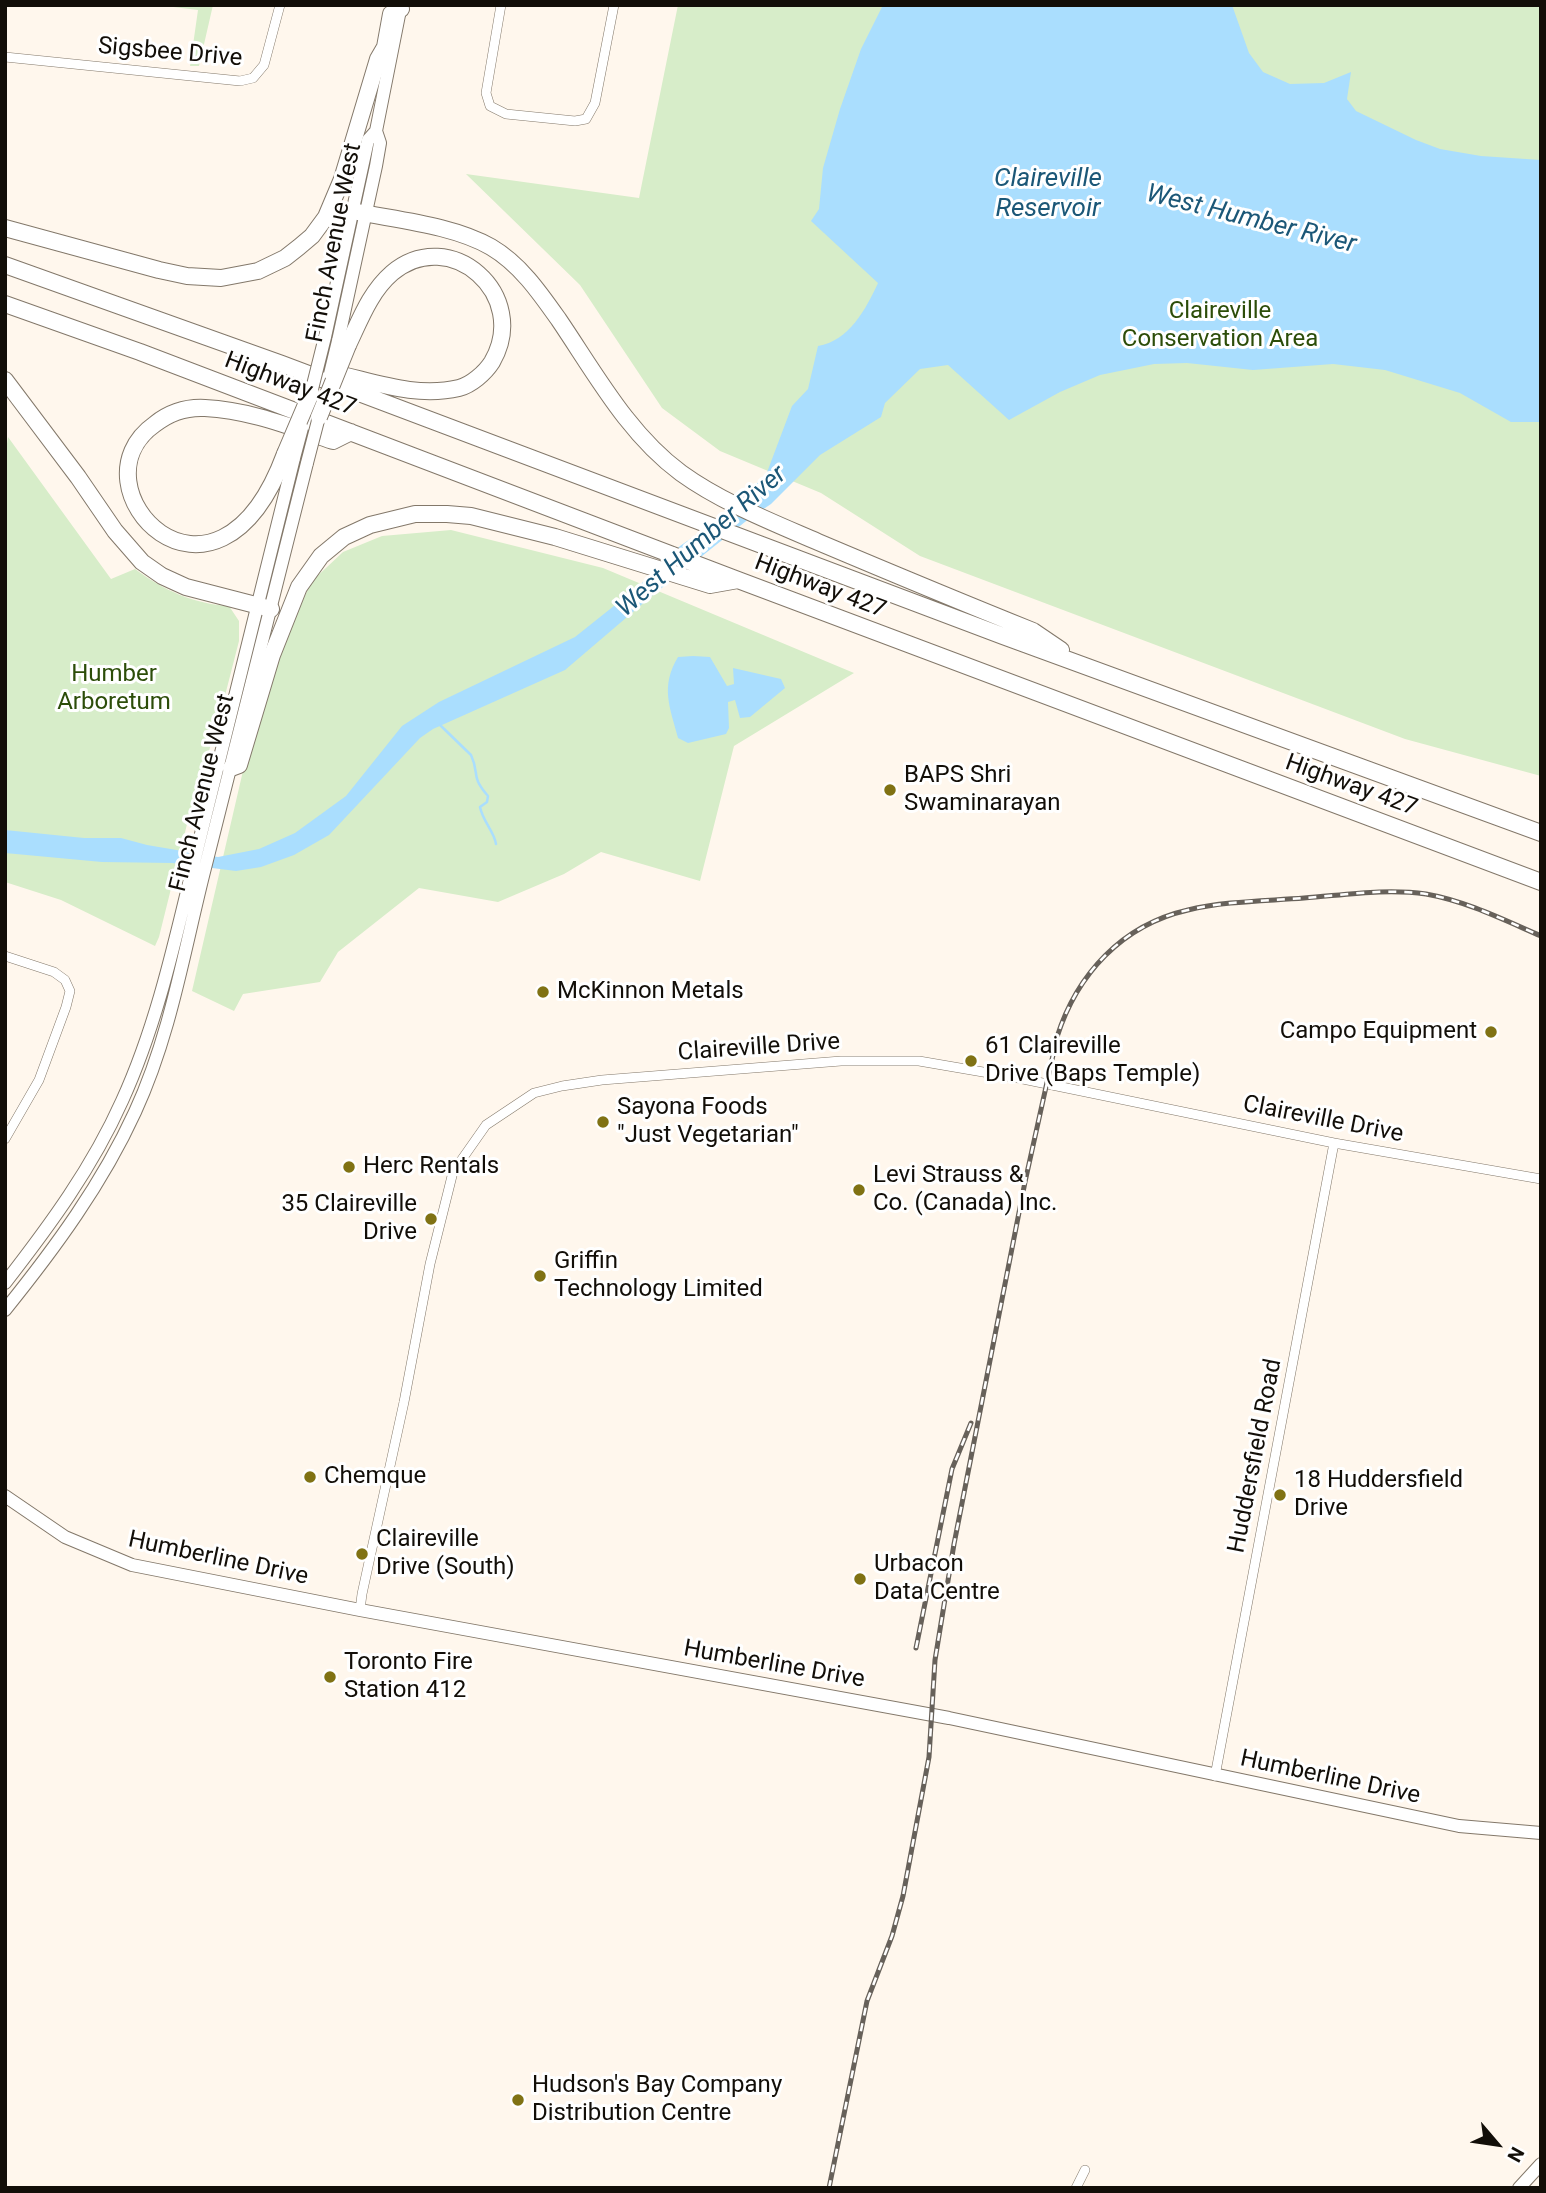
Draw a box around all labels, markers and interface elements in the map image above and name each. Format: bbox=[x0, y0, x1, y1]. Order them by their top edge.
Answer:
street label: Sigsbee Drive bbox=[97, 32, 243, 74]
street label: Finch Avenue West bbox=[302, 141, 368, 345]
water label: Claireville Reservoir bbox=[994, 163, 1102, 224]
water label: West Humber River bbox=[1143, 179, 1359, 261]
park label: Claireville Conservation Area bbox=[1122, 298, 1318, 354]
street label: Highway 427 bbox=[220, 347, 360, 423]
water label: West Humber River bbox=[611, 460, 793, 624]
street label: Highway 427 bbox=[750, 549, 890, 625]
park label: Humber Arboretum bbox=[57, 661, 171, 717]
street label: Finch Avenue West bbox=[165, 691, 241, 895]
street label: Highway 427 bbox=[1281, 749, 1421, 823]
place label: BAPS Shri Swaminarayan bbox=[904, 762, 1061, 818]
marker: BAPS Shri Swaminarayan bbox=[882, 782, 898, 798]
place label: McKinnon Metals bbox=[557, 978, 744, 1006]
marker: McKinnon Metals bbox=[535, 984, 551, 1000]
place label: Campo Equipment bbox=[1280, 1018, 1477, 1046]
marker: Campo Equipment bbox=[1483, 1024, 1499, 1040]
street label: Claireville Drive bbox=[677, 1028, 841, 1068]
place label: 61 Claireville Drive (Baps Temple) bbox=[985, 1033, 1200, 1089]
marker: 61 Claireville Drive (Baps Temple) bbox=[963, 1053, 979, 1069]
street label: Claireville Drive bbox=[1240, 1090, 1406, 1150]
place label: Sayona Foods "Just Vegetarian" bbox=[617, 1094, 799, 1150]
marker: Sayona Foods "Just Vegetarian" bbox=[595, 1114, 611, 1130]
place label: Herc Rentals bbox=[363, 1153, 499, 1181]
marker: Herc Rentals bbox=[341, 1159, 357, 1175]
place label: Levi Strauss & Co. (Canada) Inc. bbox=[873, 1162, 1057, 1218]
marker: Levi Strauss & Co. (Canada) Inc. bbox=[851, 1182, 867, 1198]
place label: 35 Claireville Drive bbox=[281, 1191, 417, 1247]
marker: 35 Claireville Drive bbox=[423, 1211, 439, 1227]
place label: Griffin Technology Limited bbox=[554, 1248, 763, 1304]
marker: Griffin Technology Limited bbox=[532, 1268, 548, 1284]
street label: Huddersfield Road bbox=[1223, 1357, 1289, 1555]
place label: Chemque bbox=[324, 1463, 426, 1491]
place label: 18 Huddersfield Drive bbox=[1294, 1467, 1463, 1523]
marker: Chemque bbox=[302, 1469, 318, 1485]
marker: 18 Huddersfield Drive bbox=[1272, 1487, 1288, 1503]
street label: Humberline Drive bbox=[125, 1526, 311, 1592]
place label: Claireville Drive (South) bbox=[376, 1526, 515, 1582]
marker: Claireville Drive (South) bbox=[354, 1546, 370, 1562]
place label: Urbacon Data Centre bbox=[874, 1551, 1000, 1607]
marker: Urbacon Data Centre bbox=[852, 1571, 868, 1587]
street label: Humberline Drive bbox=[681, 1635, 867, 1695]
place label: Toronto Fire Station 412 bbox=[344, 1649, 473, 1705]
marker: Toronto Fire Station 412 bbox=[322, 1669, 338, 1685]
street label: Humberline Drive bbox=[1237, 1745, 1423, 1811]
place label: Hudson's Bay Company Distribution Centre bbox=[532, 2072, 782, 2128]
marker: Hudson's Bay Company Distribution Centre bbox=[510, 2092, 526, 2108]
north arrow bbox=[1462, 2109, 1532, 2179]
text: N bbox=[1502, 2143, 1529, 2166]

